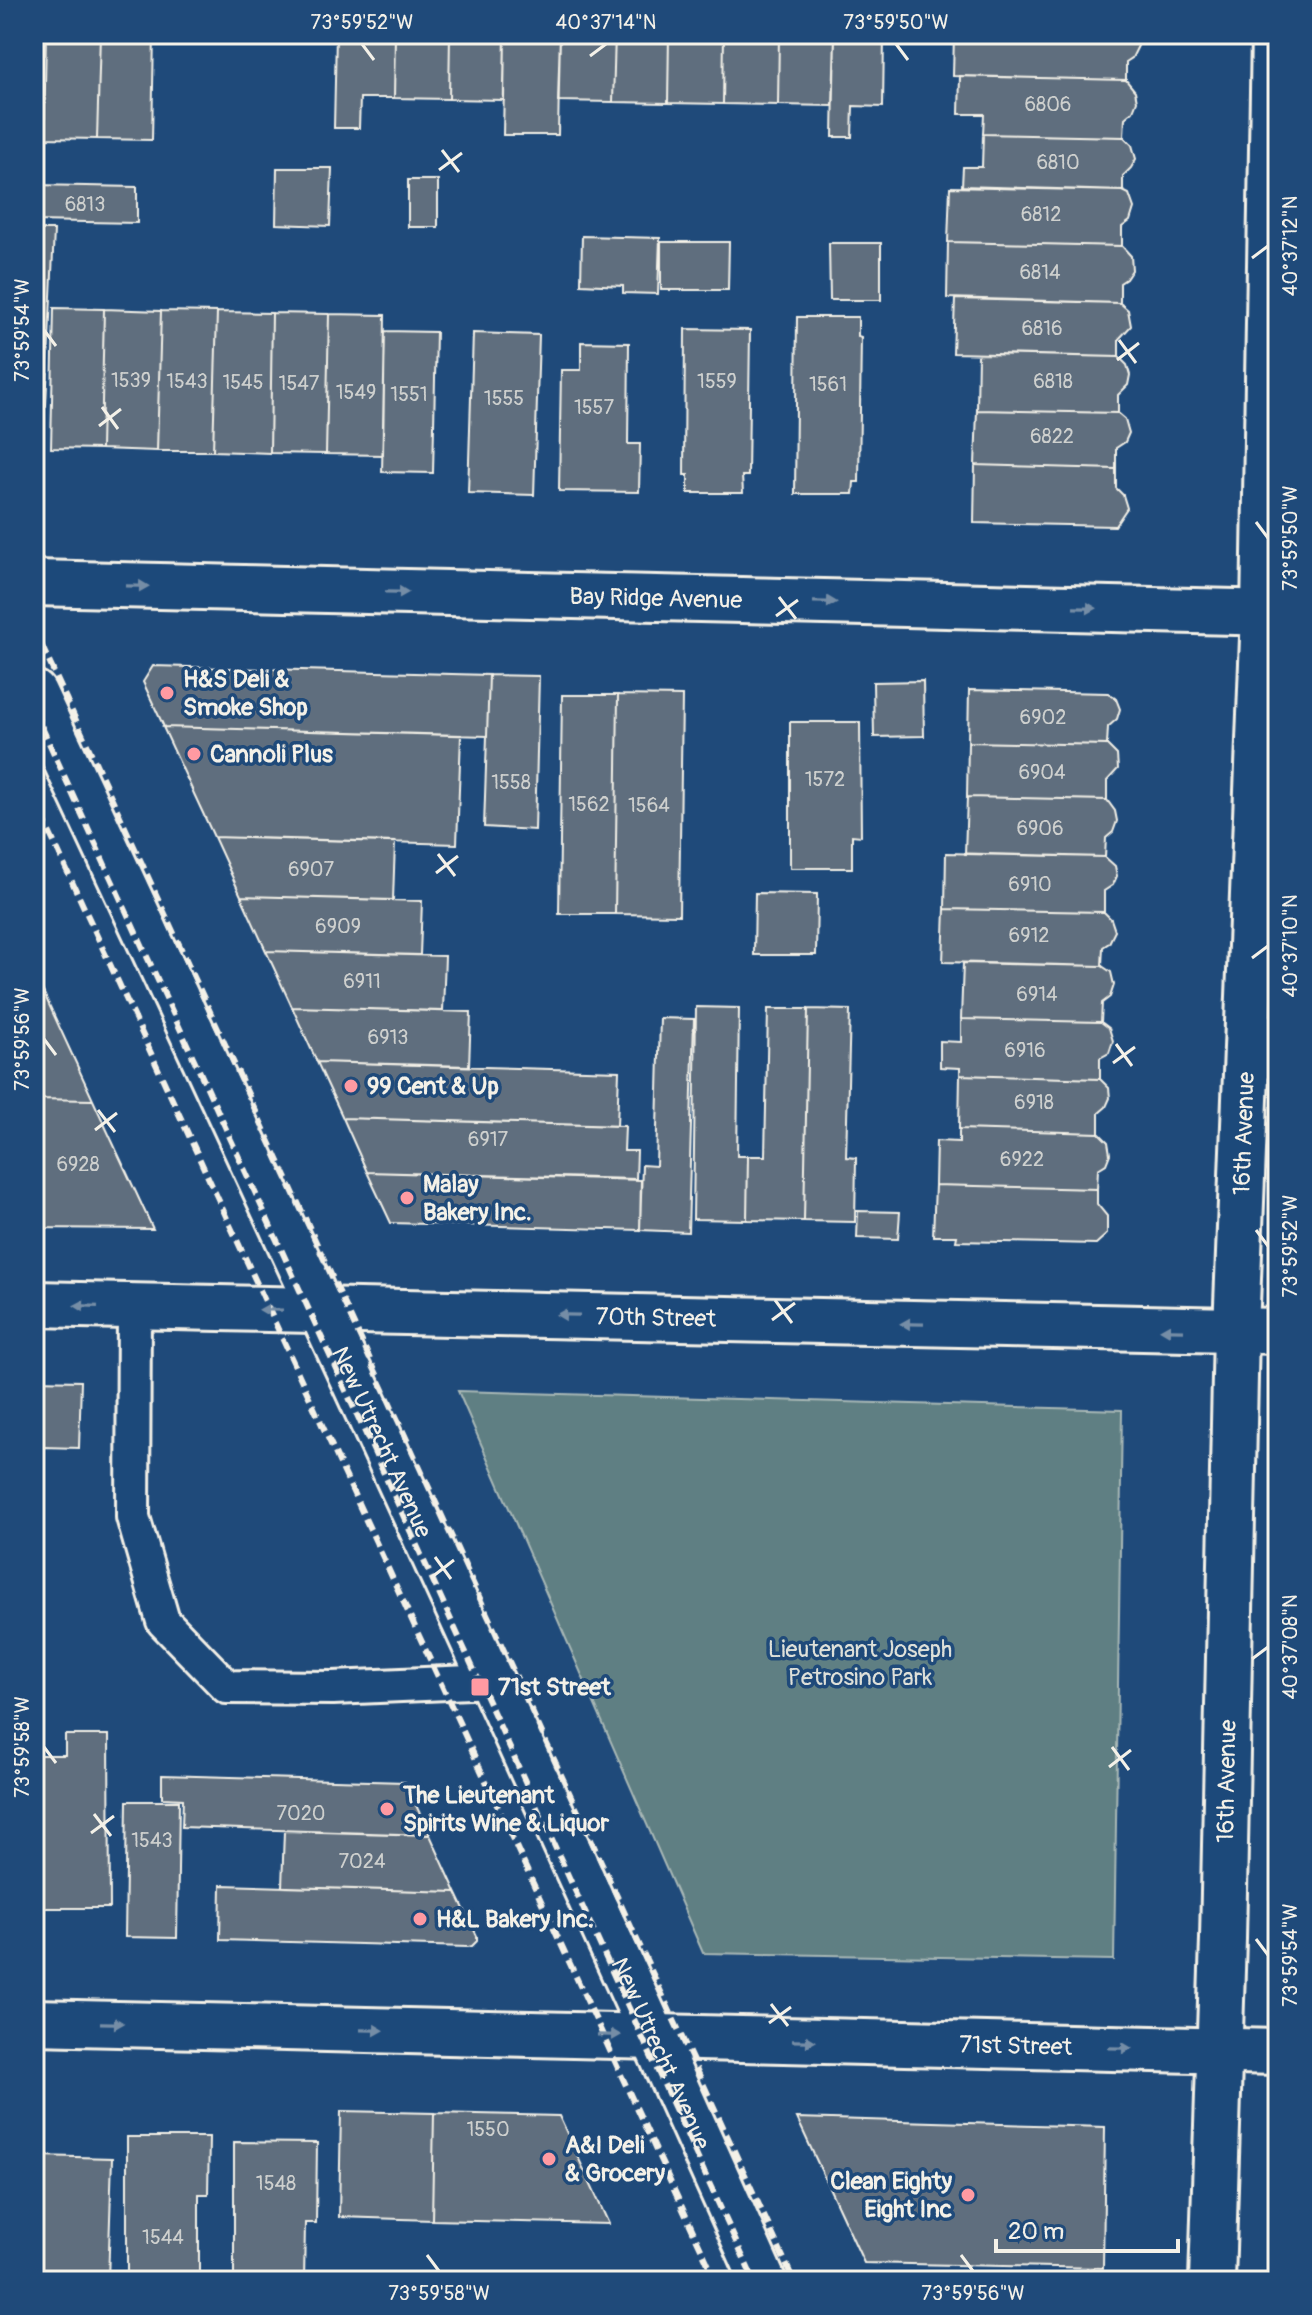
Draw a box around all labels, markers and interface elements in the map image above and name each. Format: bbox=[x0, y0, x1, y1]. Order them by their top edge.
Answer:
text: 73°59'52"W bbox=[311, 10, 413, 35]
text: 40°37'14"N bbox=[556, 10, 656, 35]
text: 73°59'50"W bbox=[843, 10, 949, 35]
house number: 6806 bbox=[1024, 92, 1072, 117]
house number: 6810 bbox=[1036, 150, 1080, 175]
house number: 6813 bbox=[65, 192, 105, 217]
text: 40°37'12"N bbox=[1278, 196, 1303, 296]
house number: 6812 bbox=[1021, 202, 1061, 227]
house number: 6814 bbox=[1019, 260, 1061, 285]
text: 73°59'54"W bbox=[10, 278, 35, 382]
house number: 6816 bbox=[1021, 316, 1063, 341]
house number: 1539 bbox=[111, 368, 151, 393]
house number: 1543 bbox=[166, 369, 208, 394]
house number: 1559 bbox=[697, 369, 737, 394]
house number: 6818 bbox=[1033, 369, 1073, 394]
house number: 1545 bbox=[222, 370, 264, 395]
house number: 1547 bbox=[279, 371, 320, 396]
house number: 1561 bbox=[809, 372, 847, 397]
house number: 1549 bbox=[336, 380, 376, 405]
house number: 1551 bbox=[390, 382, 428, 407]
house number: 1555 bbox=[484, 386, 524, 411]
house number: 1557 bbox=[574, 395, 614, 420]
house number: 6822 bbox=[1030, 424, 1074, 449]
text: 73°59'50"W bbox=[1278, 485, 1303, 591]
one-way arrow bbox=[125, 580, 150, 592]
street label: Bay Ridge Avenue bbox=[569, 582, 743, 615]
one-way arrow bbox=[385, 586, 410, 599]
one-way arrow bbox=[813, 596, 838, 609]
one-way arrow bbox=[1073, 602, 1098, 615]
place label: H&S Deli & Smoke Shop bbox=[183, 665, 308, 722]
marker: H&S Deli & Smoke Shop bbox=[158, 684, 176, 702]
house number: 6902 bbox=[1020, 705, 1066, 730]
place label: Cannoli Plus bbox=[210, 740, 333, 769]
marker: Cannoli Plus bbox=[185, 745, 203, 763]
house number: 6904 bbox=[1018, 760, 1066, 785]
house number: 1572 bbox=[805, 767, 845, 792]
house number: 1558 bbox=[491, 770, 531, 795]
house number: 1562 bbox=[568, 792, 610, 817]
house number: 1564 bbox=[628, 793, 670, 818]
house number: 6906 bbox=[1016, 816, 1064, 841]
house number: 6907 bbox=[288, 857, 335, 882]
house number: 6910 bbox=[1008, 872, 1052, 897]
text: 40°37'10"N bbox=[1278, 895, 1303, 997]
house number: 6909 bbox=[315, 914, 361, 939]
house number: 6912 bbox=[1009, 923, 1049, 948]
house number: 6911 bbox=[343, 969, 381, 994]
house number: 6914 bbox=[1016, 982, 1058, 1007]
text: 73°59'56"W bbox=[10, 987, 35, 1091]
house number: 6913 bbox=[368, 1025, 408, 1050]
house number: 6916 bbox=[1004, 1038, 1046, 1063]
street label: 16th Avenue bbox=[1227, 1071, 1261, 1196]
place label: 99 Cent & Up bbox=[367, 1072, 499, 1101]
marker: 99 Cent & Up bbox=[342, 1077, 360, 1095]
house number: 6918 bbox=[1014, 1090, 1054, 1115]
house number: 6917 bbox=[468, 1127, 509, 1152]
house number: 6922 bbox=[1000, 1147, 1044, 1172]
house number: 6928 bbox=[56, 1152, 100, 1177]
place label: Malay Bakery Inc. bbox=[423, 1170, 531, 1227]
marker: Malay Bakery Inc. bbox=[398, 1189, 416, 1207]
text: 73°59'52"W bbox=[1278, 1195, 1303, 1297]
one-way arrow bbox=[73, 1299, 98, 1312]
street label: 70th Street bbox=[595, 1302, 717, 1334]
one-way arrow bbox=[258, 1303, 283, 1316]
one-way arrow bbox=[555, 1309, 580, 1321]
one-way arrow bbox=[899, 1317, 924, 1330]
one-way arrow bbox=[1159, 1323, 1184, 1336]
street label: New Utrecht Avenue bbox=[325, 1342, 438, 1543]
text: 40°37'08"N bbox=[1278, 1594, 1303, 1700]
park label: Lieutenant Joseph Petrosino Park bbox=[768, 1635, 952, 1692]
place label: 71st Street bbox=[498, 1673, 612, 1702]
marker: 71st Street bbox=[469, 1676, 491, 1698]
text: 73°59'58"W bbox=[10, 1696, 35, 1798]
street label: 16th Avenue bbox=[1211, 1719, 1243, 1843]
place label: The Lieutenant Spirits Wine & Liquor bbox=[402, 1781, 609, 1838]
marker: The Lieutenant Spirits Wine & Liquor bbox=[378, 1800, 396, 1818]
house number: 7020 bbox=[276, 1801, 326, 1826]
house number: 1543 bbox=[131, 1828, 173, 1853]
house number: 7024 bbox=[338, 1849, 386, 1874]
text: 73°59'54"W bbox=[1278, 1903, 1303, 2007]
place label: H&L Bakery Inc. bbox=[436, 1905, 593, 1934]
marker: H&L Bakery Inc. bbox=[411, 1910, 429, 1928]
street label: New Utrecht Avenue bbox=[604, 1953, 716, 2154]
one-way arrow bbox=[100, 2017, 125, 2030]
one-way arrow bbox=[360, 2023, 385, 2036]
one-way arrow bbox=[597, 2029, 622, 2042]
street label: 71st Street bbox=[959, 2030, 1073, 2062]
one-way arrow bbox=[792, 2034, 817, 2047]
one-way arrow bbox=[1108, 2042, 1133, 2055]
house number: 1550 bbox=[466, 2117, 510, 2142]
place label: A&I Deli & Grocery bbox=[565, 2131, 666, 2188]
marker: A&I Deli & Grocery bbox=[540, 2150, 558, 2168]
place label: Clean Eighty Eight Inc bbox=[830, 2167, 953, 2224]
house number: 1548 bbox=[256, 2171, 296, 2196]
marker: Clean Eighty Eight Inc bbox=[959, 2186, 977, 2204]
scale bar bbox=[996, 2203, 1178, 2253]
text: 20 m bbox=[1008, 2217, 1064, 2246]
house number: 1544 bbox=[142, 2225, 184, 2250]
text: 73°59'58"W bbox=[388, 2281, 490, 2306]
text: 73°59'56"W bbox=[921, 2281, 1025, 2306]

